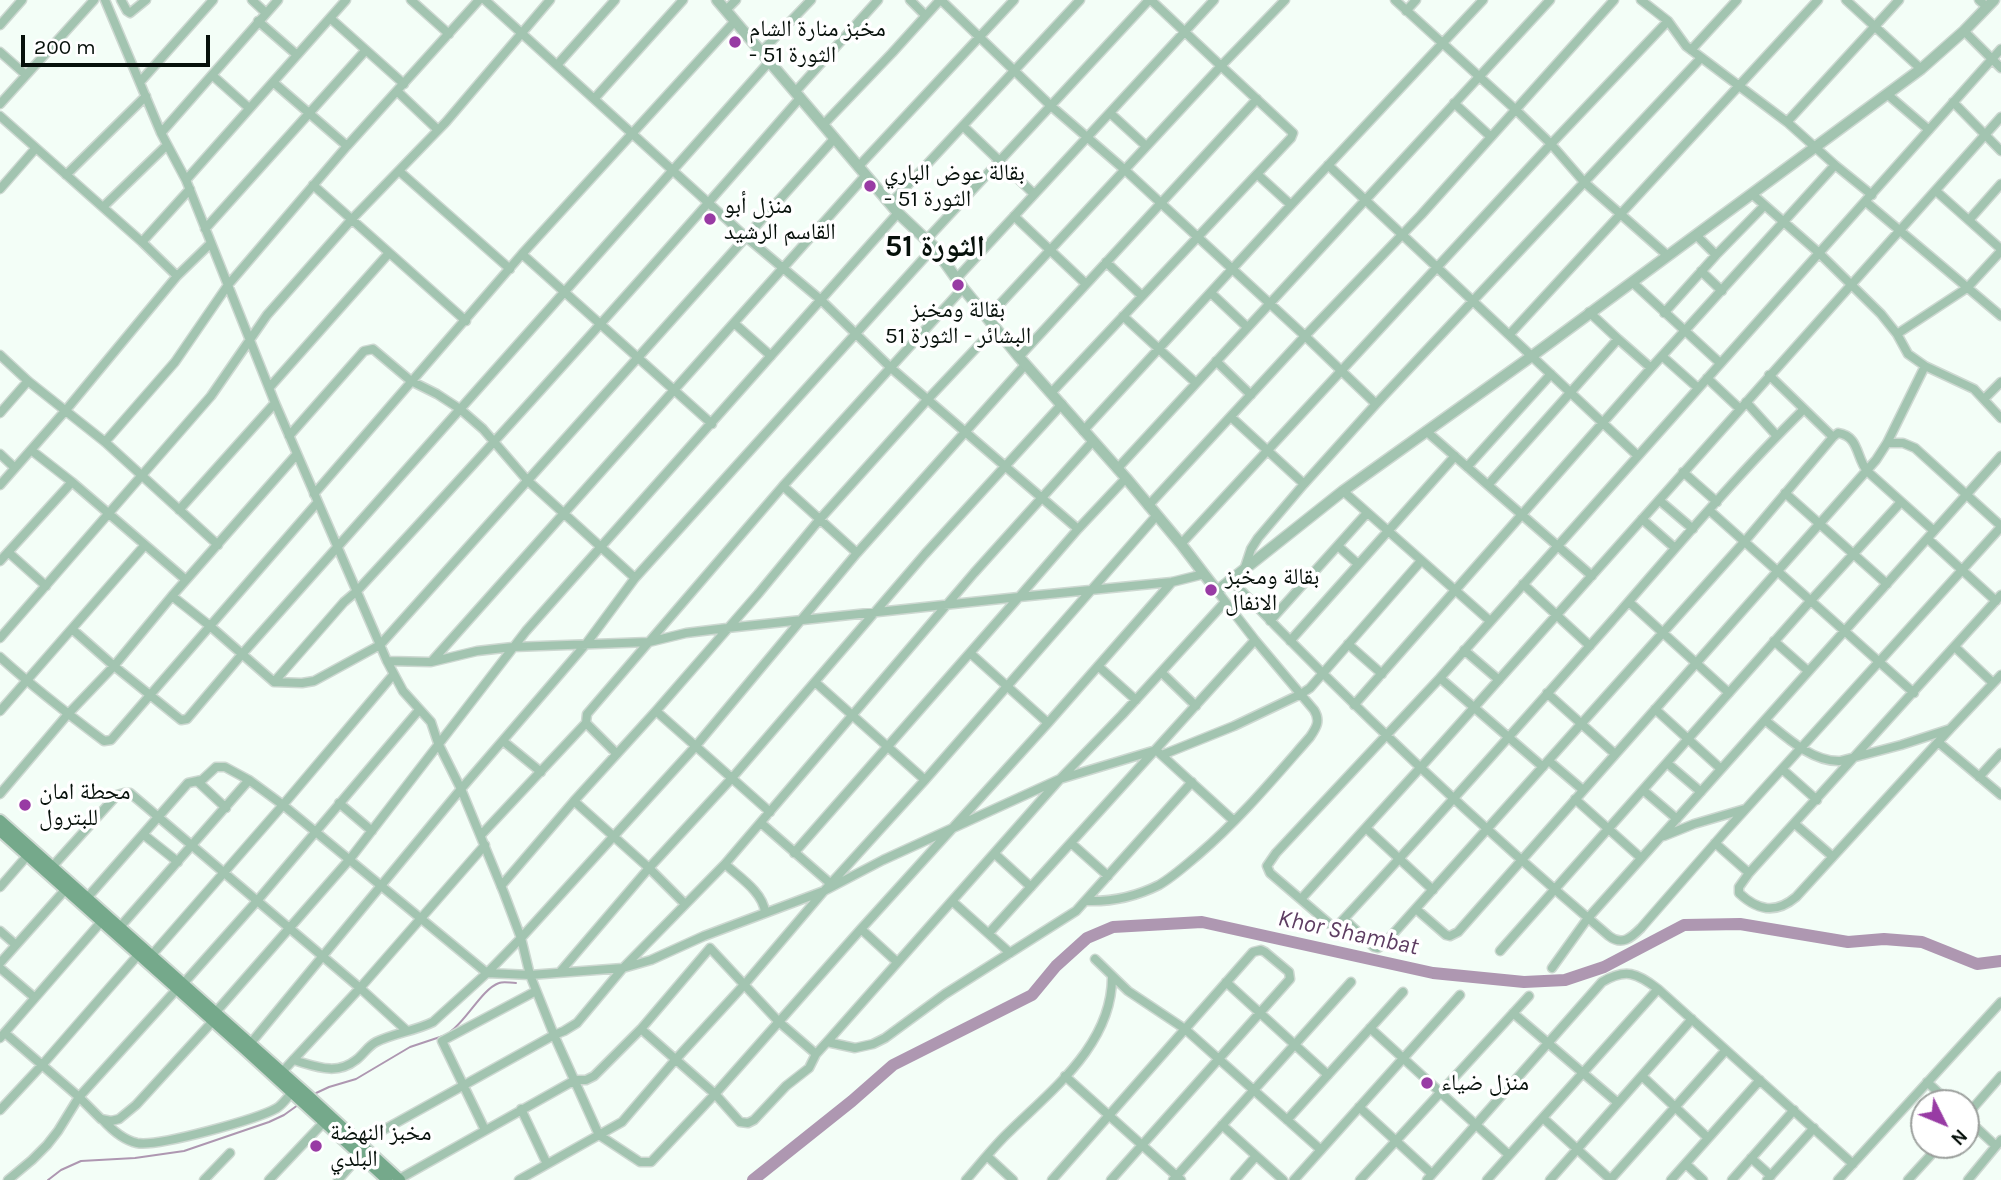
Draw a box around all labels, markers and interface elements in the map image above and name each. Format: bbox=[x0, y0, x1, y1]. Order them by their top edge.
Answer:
place label: مخبز منارة الشام - الثورة 51 bbox=[749, 15, 886, 69]
scale bar bbox=[24, 21, 214, 65]
marker: مخبز منارة الشام - الثورة 51 bbox=[727, 34, 743, 50]
text: 200 m bbox=[34, 35, 96, 59]
place label: بقالة عوض الباري - الثورة 51 bbox=[884, 159, 1025, 213]
marker: بقالة عوض الباري - الثورة 51 bbox=[862, 178, 878, 194]
place label: منزل أبو القاسم الرشيد bbox=[724, 192, 836, 246]
marker: منزل أبو القاسم الرشيد bbox=[702, 211, 718, 227]
district label: الثورة 51 bbox=[885, 229, 985, 265]
marker: بقالة ومخبز البشائر - الثورة 51 bbox=[950, 277, 966, 293]
place label: بقالة ومخبز البشائر - الثورة 51 bbox=[885, 296, 1031, 350]
place label: بقالة ومخبز الانفال bbox=[1225, 563, 1319, 617]
marker: بقالة ومخبز الانفال bbox=[1203, 582, 1219, 598]
place label: محطة امان للبترول bbox=[39, 778, 130, 832]
marker: محطة امان للبترول bbox=[17, 797, 33, 813]
water label: Khor Shambat bbox=[1275, 904, 1421, 962]
place label: منزل ضياء bbox=[1441, 1069, 1529, 1097]
marker: منزل ضياء bbox=[1419, 1075, 1435, 1091]
north arrow bbox=[1910, 1089, 1980, 1159]
place label: مخبز النهضة البلدي bbox=[330, 1119, 431, 1173]
text: N bbox=[1946, 1124, 1972, 1149]
marker: مخبز النهضة البلدي bbox=[308, 1138, 324, 1154]

